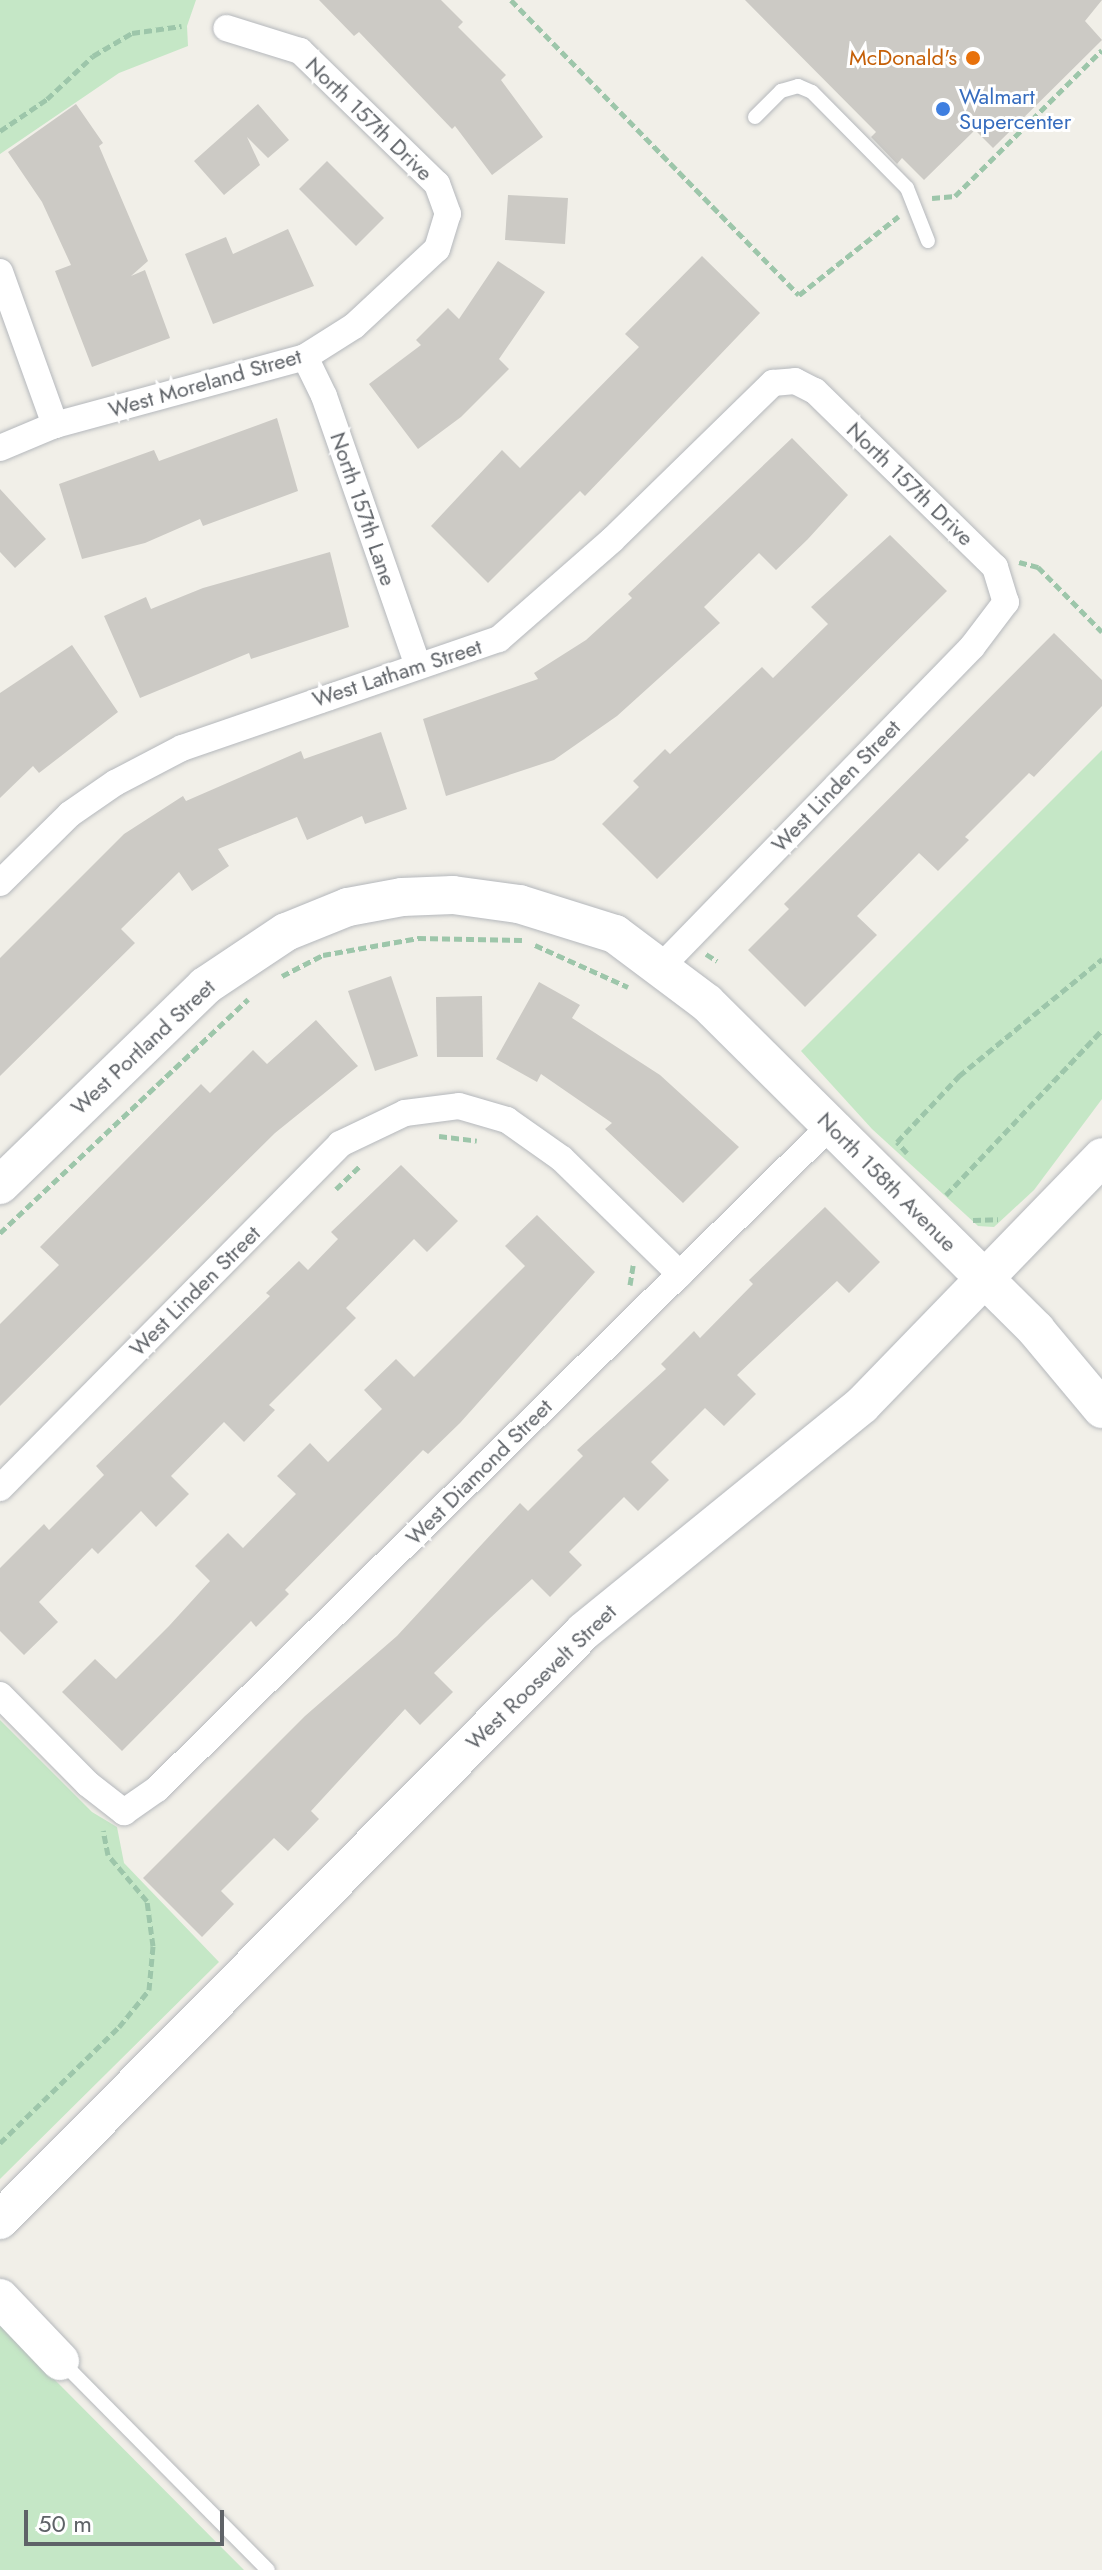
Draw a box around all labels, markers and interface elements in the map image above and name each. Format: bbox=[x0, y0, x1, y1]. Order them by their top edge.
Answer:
place label: McDonald's bbox=[849, 45, 957, 71]
marker: McDonald's bbox=[964, 49, 982, 67]
street label: North 157th Drive bbox=[300, 52, 438, 186]
place label: Walmart Supercenter bbox=[959, 83, 1071, 134]
marker: Walmart Supercenter bbox=[934, 100, 952, 118]
street label: West Moreland Street bbox=[106, 343, 304, 423]
street label: North 157th Drive bbox=[841, 417, 979, 551]
street label: North 157th Lane bbox=[324, 429, 402, 589]
street label: West Latham Street bbox=[309, 633, 485, 713]
street label: West Linden Street bbox=[766, 714, 906, 858]
street label: West Portland Street bbox=[66, 974, 220, 1120]
street label: North 158th Avenue bbox=[812, 1107, 962, 1257]
street label: West Linden Street bbox=[124, 1220, 266, 1362]
street label: West Diamond Street bbox=[400, 1393, 558, 1551]
street label: West Roosevelt Street bbox=[460, 1599, 622, 1755]
scale bar bbox=[28, 2494, 228, 2544]
text: 50 m bbox=[38, 2506, 92, 2541]

